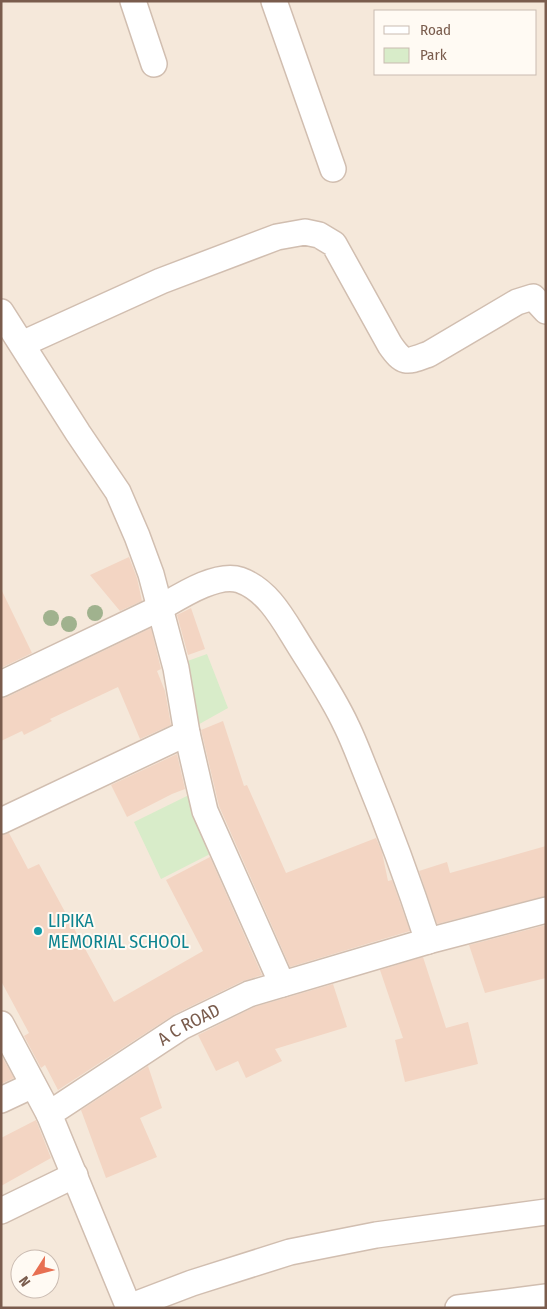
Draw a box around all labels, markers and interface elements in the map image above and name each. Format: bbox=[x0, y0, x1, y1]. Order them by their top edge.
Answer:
legend bbox=[374, 10, 537, 75]
text: Road bbox=[420, 21, 451, 39]
text: Park bbox=[420, 46, 447, 64]
place label: LIPIKA MEMORIAL SCHOOL bbox=[48, 910, 189, 953]
marker: LIPIKA MEMORIAL SCHOOL bbox=[32, 925, 44, 937]
street label: A C ROAD bbox=[153, 999, 224, 1050]
north arrow bbox=[10, 1249, 60, 1299]
text: N bbox=[16, 1273, 34, 1290]

